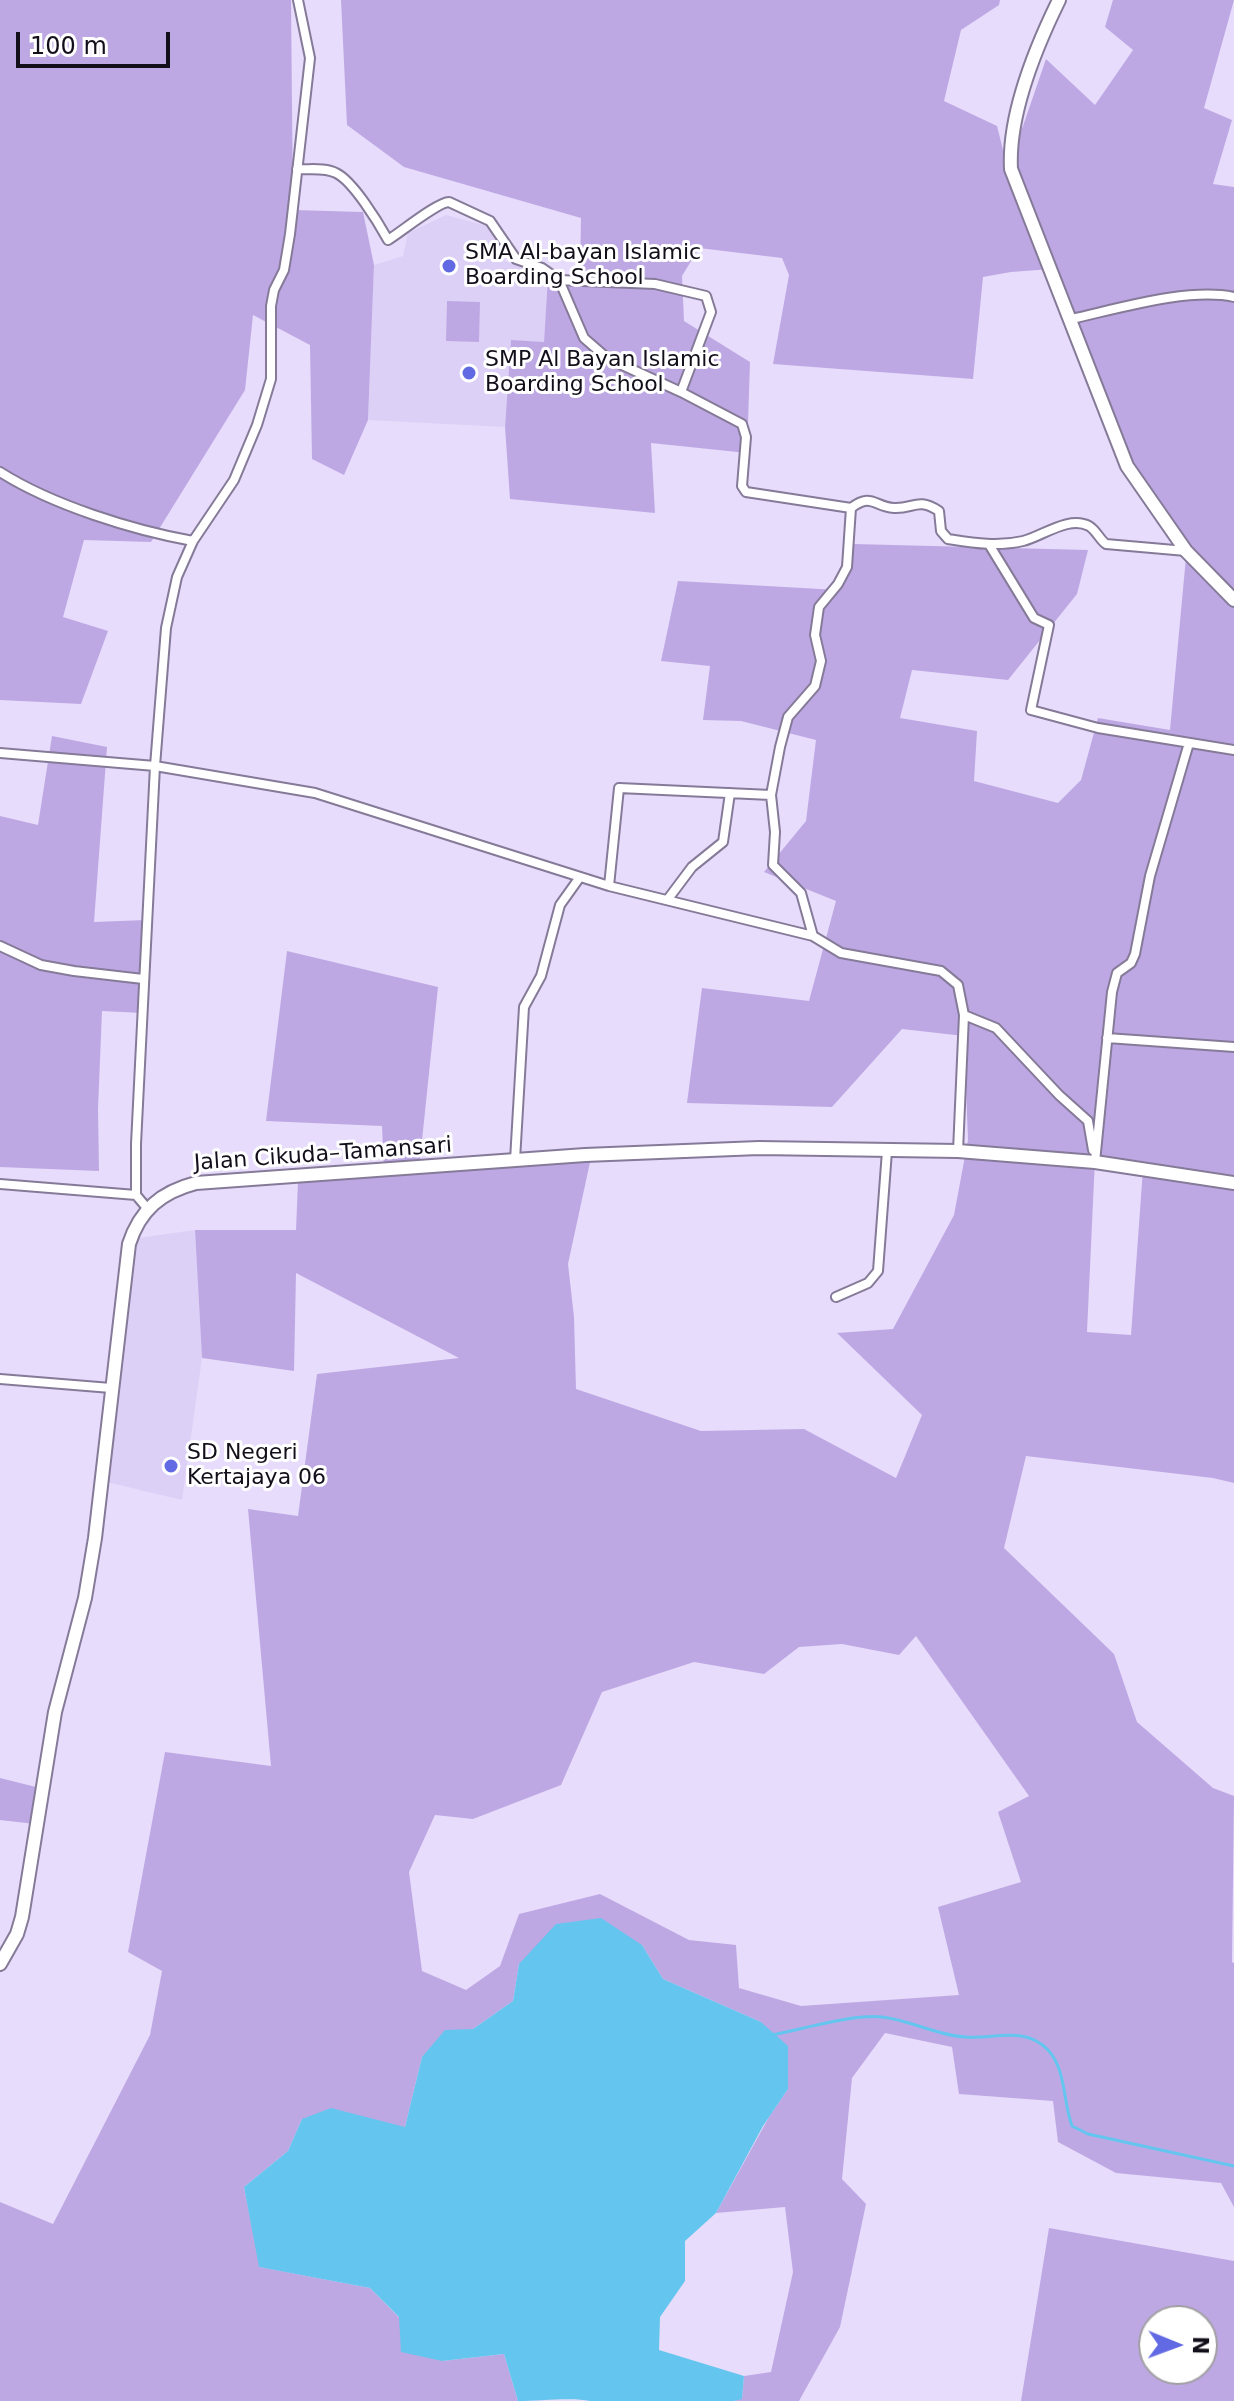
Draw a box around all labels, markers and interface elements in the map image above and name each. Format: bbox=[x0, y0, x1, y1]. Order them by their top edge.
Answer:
scale bar bbox=[20, 16, 174, 66]
text: 100 m bbox=[30, 32, 107, 60]
place label: SMA Al-bayan Islamic Boarding School bbox=[465, 240, 701, 292]
marker: SMA Al-bayan Islamic Boarding School bbox=[440, 257, 458, 275]
place label: SMP Al Bayan Islamic Boarding School bbox=[485, 347, 720, 398]
marker: SMP Al Bayan Islamic Boarding School bbox=[460, 364, 478, 382]
street label: Jalan Cikuda–Tamansari bbox=[193, 1133, 453, 1177]
place label: SD Negeri Kertajaya 06 bbox=[187, 1440, 326, 1492]
marker: SD Negeri Kertajaya 06 bbox=[162, 1457, 180, 1475]
north arrow bbox=[1138, 2305, 1218, 2385]
text: N bbox=[1188, 2336, 1213, 2355]

